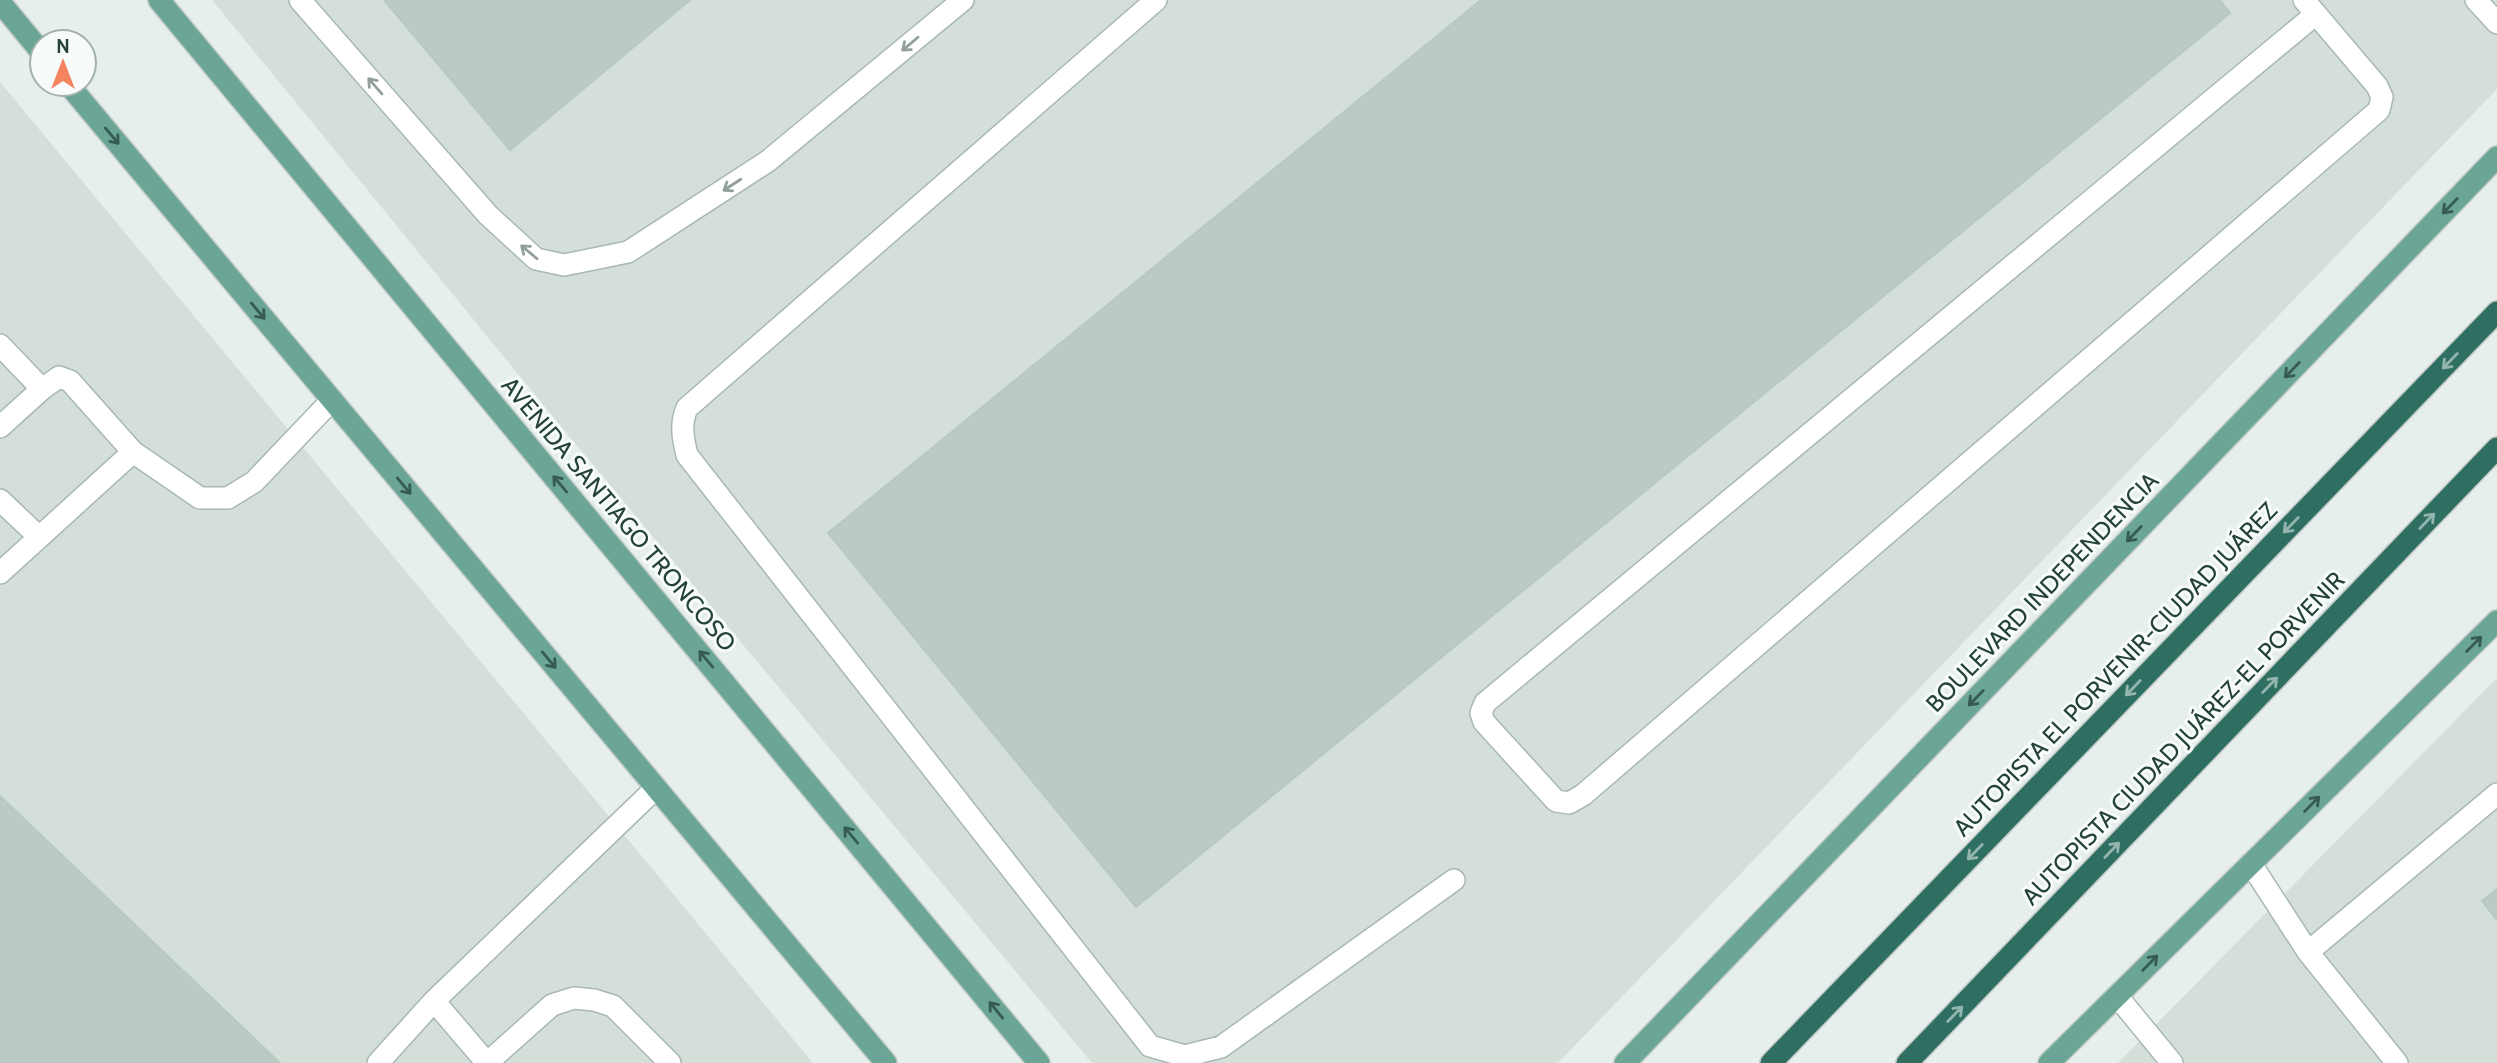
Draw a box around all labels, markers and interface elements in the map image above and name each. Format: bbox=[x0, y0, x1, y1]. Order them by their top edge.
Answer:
north arrow bbox=[28, 28, 98, 98]
text: N bbox=[56, 35, 70, 58]
one-way arrow bbox=[902, 36, 920, 51]
one-way arrow bbox=[367, 77, 383, 95]
one-way arrow bbox=[104, 127, 120, 145]
one-way arrow bbox=[723, 178, 742, 192]
one-way arrow bbox=[2441, 197, 2458, 214]
one-way arrow bbox=[521, 244, 539, 260]
one-way arrow bbox=[250, 302, 266, 320]
one-way arrow bbox=[2441, 353, 2458, 370]
one-way arrow bbox=[2283, 361, 2300, 378]
street label: AVENIDA SANTIAGO TRONCOSO bbox=[496, 371, 742, 657]
street label: BOULEVARD INDEPENDENCIA bbox=[1920, 466, 2164, 718]
one-way arrow bbox=[396, 476, 411, 494]
one-way arrow bbox=[553, 476, 568, 494]
street label: AUTOPISTA EL PORVENIR-CIUDAD JUÁREZ bbox=[1947, 495, 2283, 842]
one-way arrow bbox=[2419, 513, 2436, 530]
one-way arrow bbox=[2283, 516, 2300, 533]
one-way arrow bbox=[2126, 525, 2143, 542]
street label: AUTOPISTA CIUDAD JUÁREZ-EL PORVENIR bbox=[2016, 565, 2351, 911]
one-way arrow bbox=[2465, 636, 2482, 653]
one-way arrow bbox=[542, 651, 557, 669]
one-way arrow bbox=[698, 651, 713, 669]
one-way arrow bbox=[2261, 677, 2278, 694]
one-way arrow bbox=[2125, 680, 2142, 697]
one-way arrow bbox=[1968, 689, 1985, 706]
one-way arrow bbox=[2303, 795, 2320, 812]
one-way arrow bbox=[843, 826, 859, 844]
one-way arrow bbox=[2104, 841, 2121, 858]
one-way arrow bbox=[1966, 843, 1983, 860]
one-way arrow bbox=[2141, 955, 2158, 972]
one-way arrow bbox=[988, 1002, 1003, 1020]
one-way arrow bbox=[1946, 1006, 1963, 1023]

